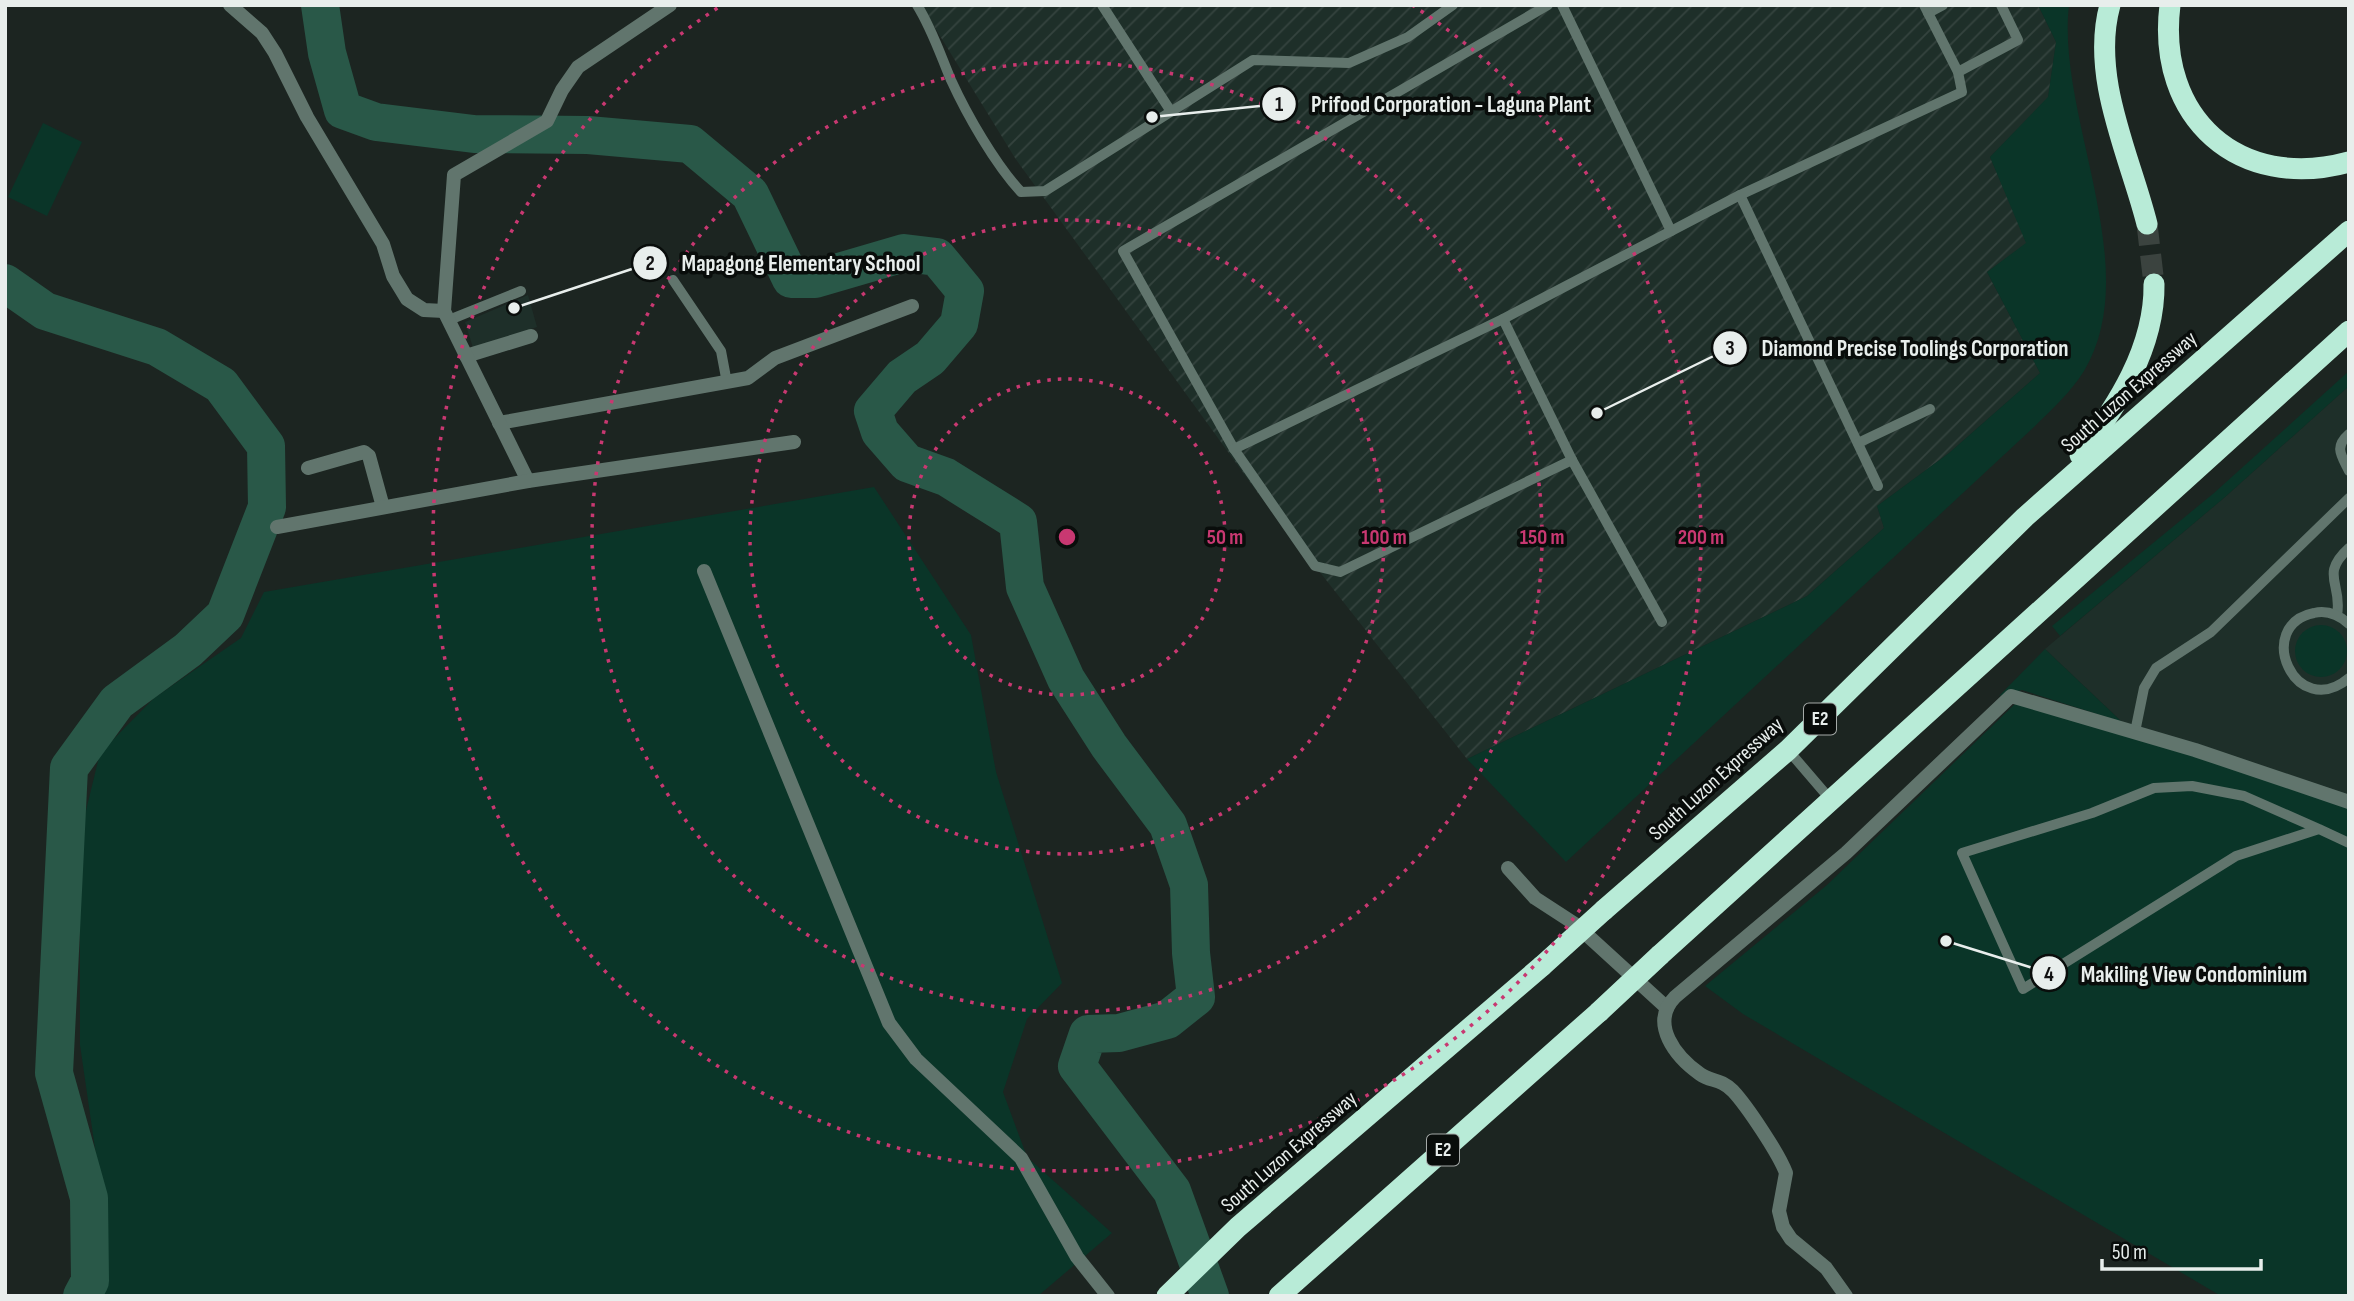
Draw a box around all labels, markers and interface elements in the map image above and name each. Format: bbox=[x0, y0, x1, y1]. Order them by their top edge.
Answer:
callout: Prifood Corporation - Laguna Plant bbox=[1262, 82, 1605, 126]
text: Prifood Corporation - Laguna Plant bbox=[1311, 91, 1591, 119]
text: 1 bbox=[1275, 92, 1283, 117]
callout: Mapagong Elementary School bbox=[632, 241, 934, 285]
text: Mapagong Elementary School bbox=[682, 250, 920, 278]
text: 2 bbox=[645, 251, 655, 276]
callout: Diamond Precise Toolings Corporation bbox=[1713, 326, 2083, 370]
street label: South Luzon Expressway bbox=[2056, 326, 2202, 458]
text: Diamond Precise Toolings Corporation bbox=[1762, 335, 2068, 363]
text: 3 bbox=[1725, 336, 1735, 361]
centre of rings bbox=[1055, 525, 1079, 549]
text: 50 m bbox=[1207, 525, 1243, 550]
text: 100 m bbox=[1361, 525, 1407, 550]
text: 150 m bbox=[1520, 525, 1564, 550]
text: 200 m bbox=[1678, 525, 1724, 550]
road number: E2 bbox=[1804, 704, 1836, 734]
street label: South Luzon Expressway bbox=[1644, 712, 1788, 846]
callout: Makiling View Condominium bbox=[2032, 951, 2322, 995]
text: Makiling View Condominium bbox=[2081, 961, 2307, 989]
text: 4 bbox=[2044, 962, 2054, 987]
street label: South Luzon Expressway bbox=[1216, 1086, 1362, 1218]
road number: E2 bbox=[1427, 1134, 1459, 1166]
scale bar bbox=[2102, 1228, 2261, 1272]
text: 50 m bbox=[2112, 1240, 2147, 1265]

